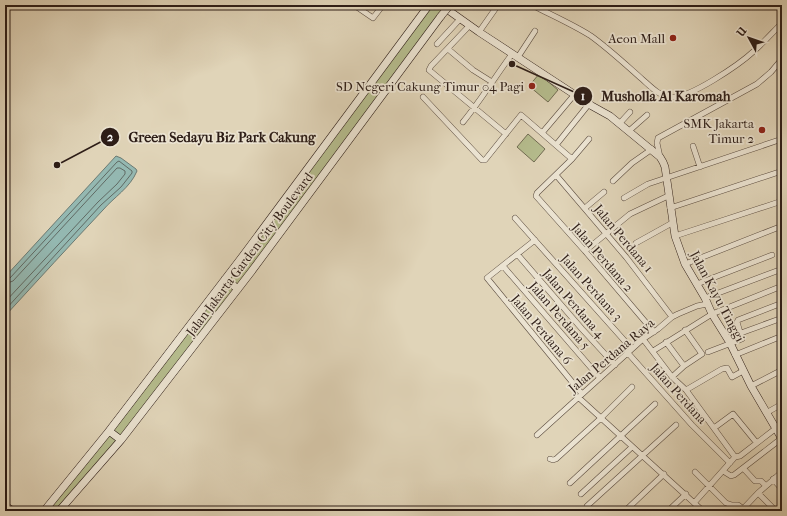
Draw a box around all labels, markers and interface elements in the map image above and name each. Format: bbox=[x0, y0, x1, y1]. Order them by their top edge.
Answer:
north arrow bbox=[729, 18, 769, 58]
text: U bbox=[733, 24, 750, 40]
place label: Aeon Mall bbox=[607, 31, 665, 46]
marker: Aeon Mall bbox=[668, 33, 678, 43]
place label: SD Negeri Cakung Timur 04 Pagi bbox=[336, 79, 524, 94]
marker: SD Negeri Cakung Timur 04 Pagi bbox=[527, 81, 537, 91]
callout: Musholla Al Karomah bbox=[573, 83, 739, 109]
text: Musholla Al Karomah bbox=[600, 88, 732, 105]
text: 1 bbox=[581, 89, 585, 103]
place label: SMK Jakarta Timur 2 bbox=[684, 116, 755, 146]
callout: Green Sedayu Biz Park Cakung bbox=[100, 124, 323, 150]
marker: SMK Jakarta Timur 2 bbox=[757, 125, 767, 135]
text: Green Sedayu Biz Park Cakung bbox=[128, 129, 316, 146]
text: 2 bbox=[107, 130, 114, 144]
street label: Jalan Jakarta Garden City Boulevard bbox=[182, 169, 316, 340]
street label: Jalan Perdana 1 bbox=[590, 201, 656, 275]
street label: Jalan Perdana 2 bbox=[568, 219, 637, 295]
street label: Jalan Kayu Tinggi bbox=[687, 247, 748, 344]
street label: Jalan Perdana 3 bbox=[557, 250, 626, 324]
street label: Jalan Perdana 4 bbox=[539, 265, 608, 341]
street label: Jalan Perdana 5 bbox=[525, 278, 593, 353]
street label: Jalan Perdana 6 bbox=[507, 291, 576, 368]
street label: Jalan Perdana Raya bbox=[565, 314, 658, 396]
street label: Jalan Perdana bbox=[647, 359, 710, 428]

